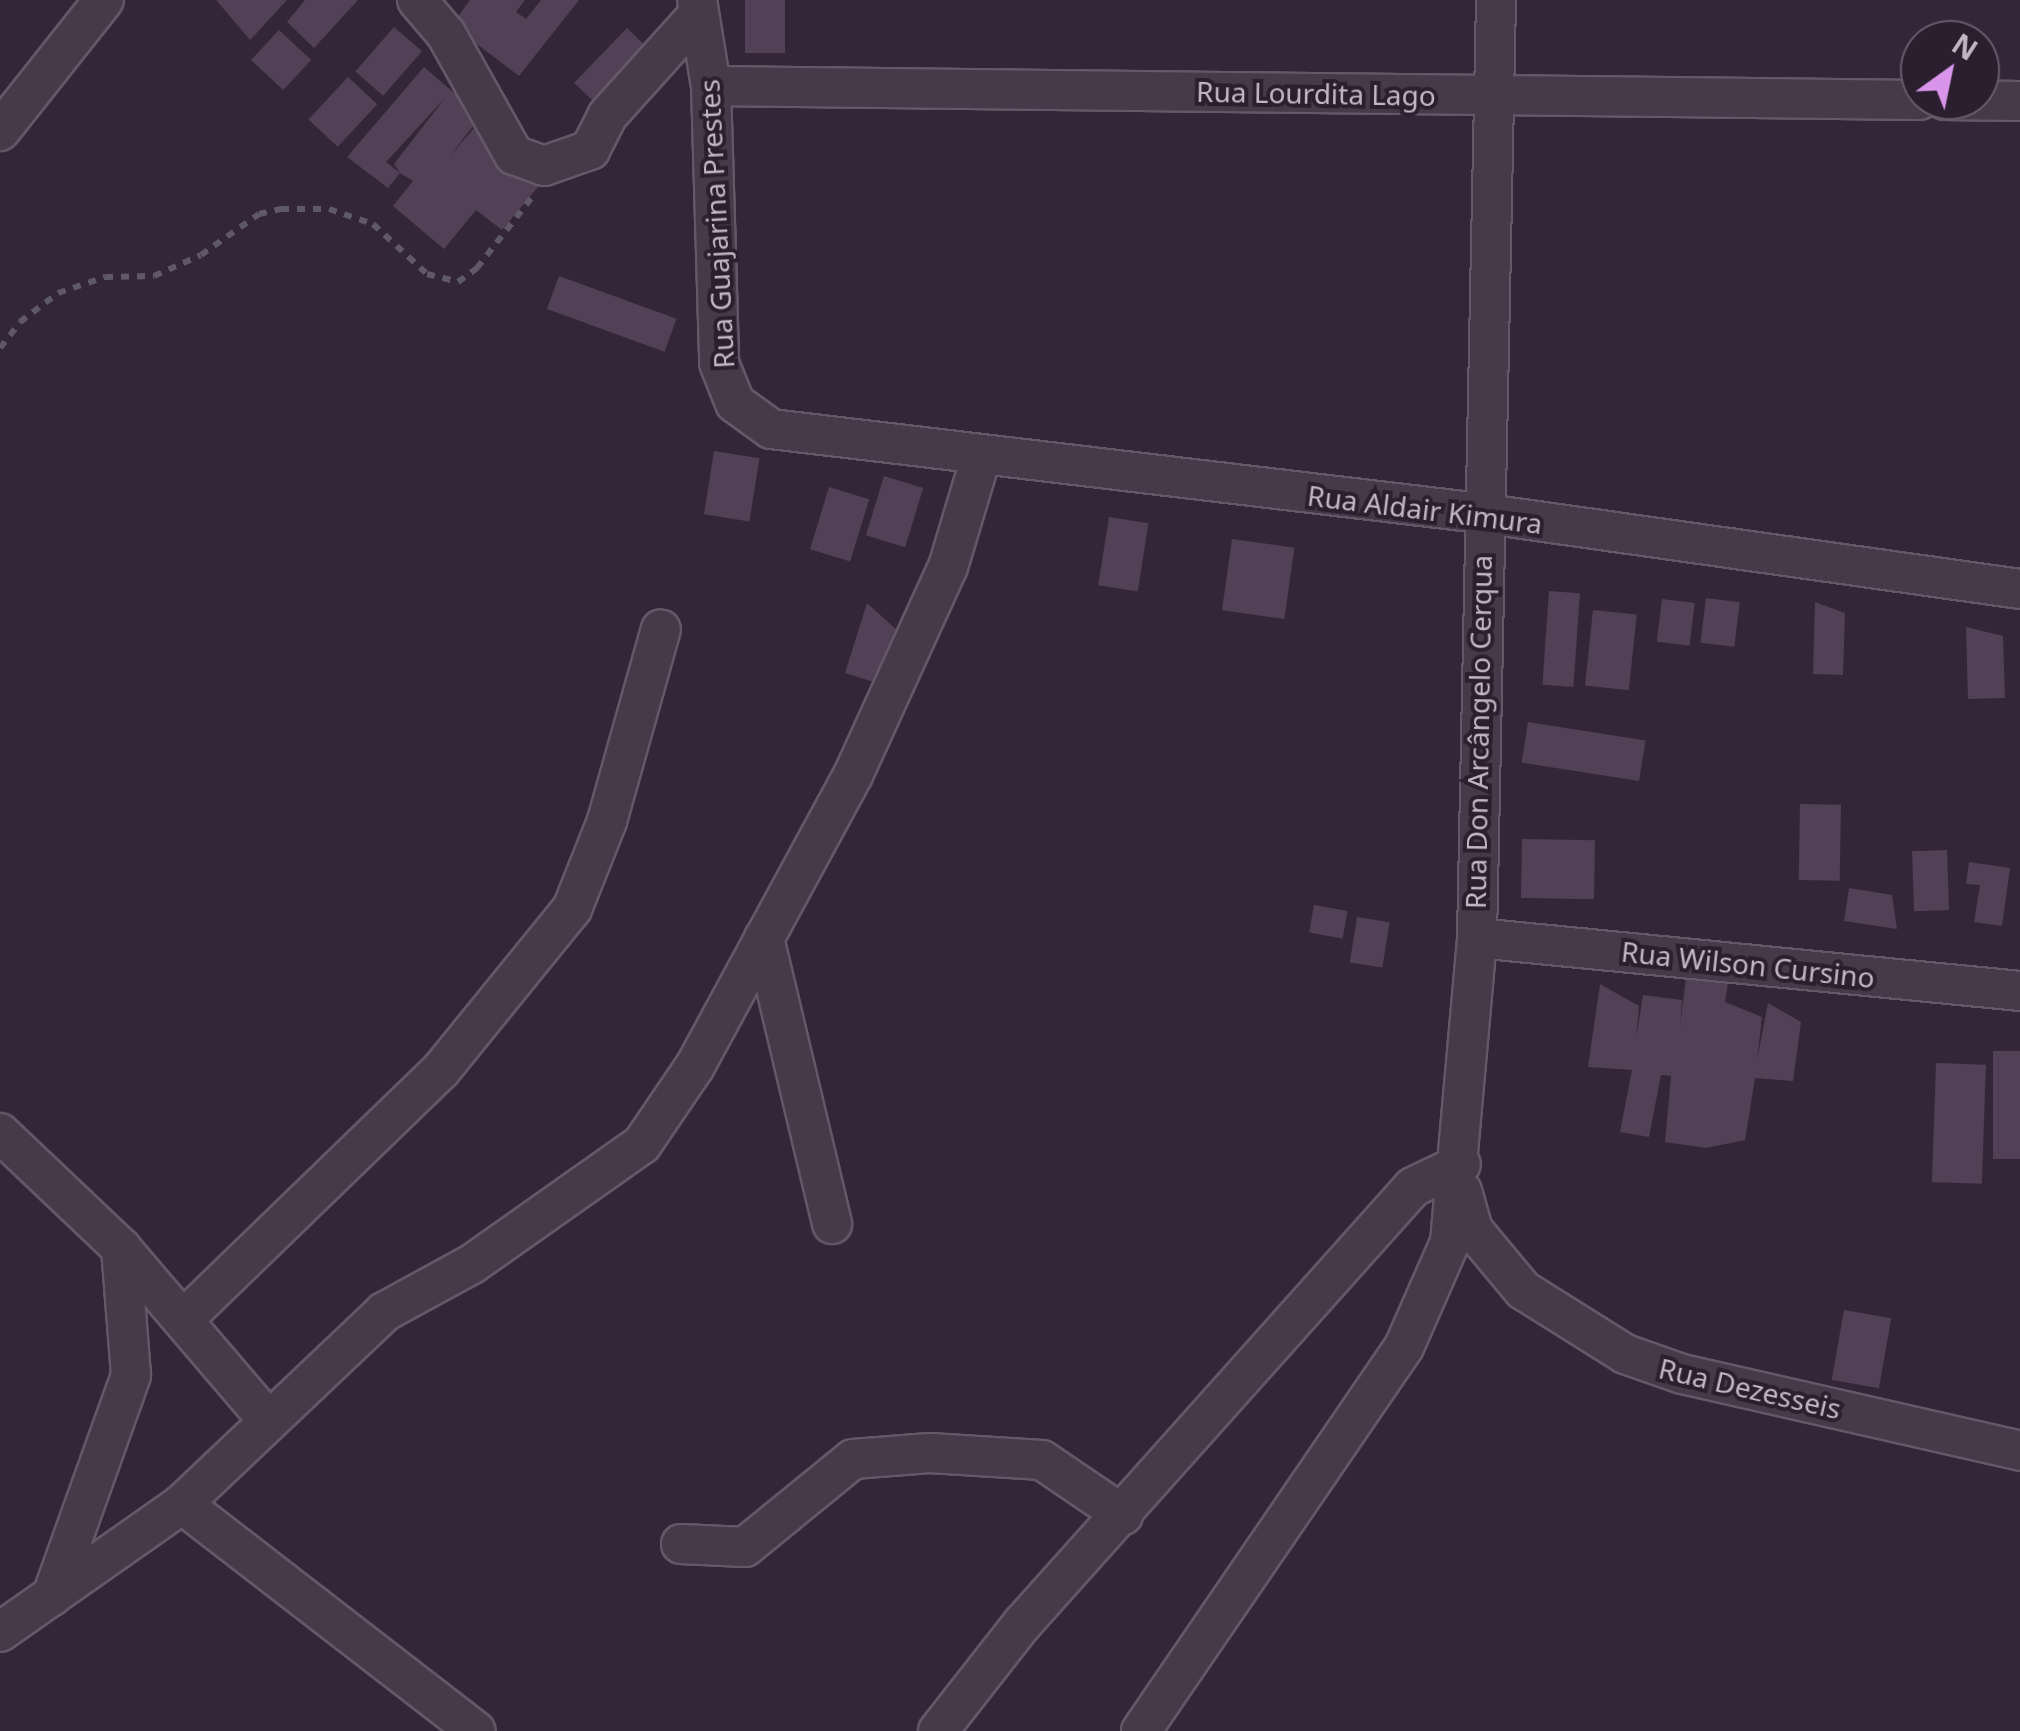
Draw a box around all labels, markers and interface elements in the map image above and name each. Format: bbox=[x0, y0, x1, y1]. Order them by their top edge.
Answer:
north arrow bbox=[1900, 20, 2000, 120]
text: N bbox=[1945, 24, 1985, 69]
street label: Rua Lourdita Lago bbox=[1196, 74, 1436, 112]
street label: Rua Guajarina Prestes bbox=[692, 79, 740, 369]
street label: Rua Aldair Kimura bbox=[1306, 478, 1544, 540]
street label: Rua Don Arcângelo Cerqua bbox=[1458, 555, 1498, 909]
street label: Rua Wilson Cursino bbox=[1620, 934, 1876, 994]
street label: Rua Dezesseis bbox=[1656, 1351, 1844, 1425]

